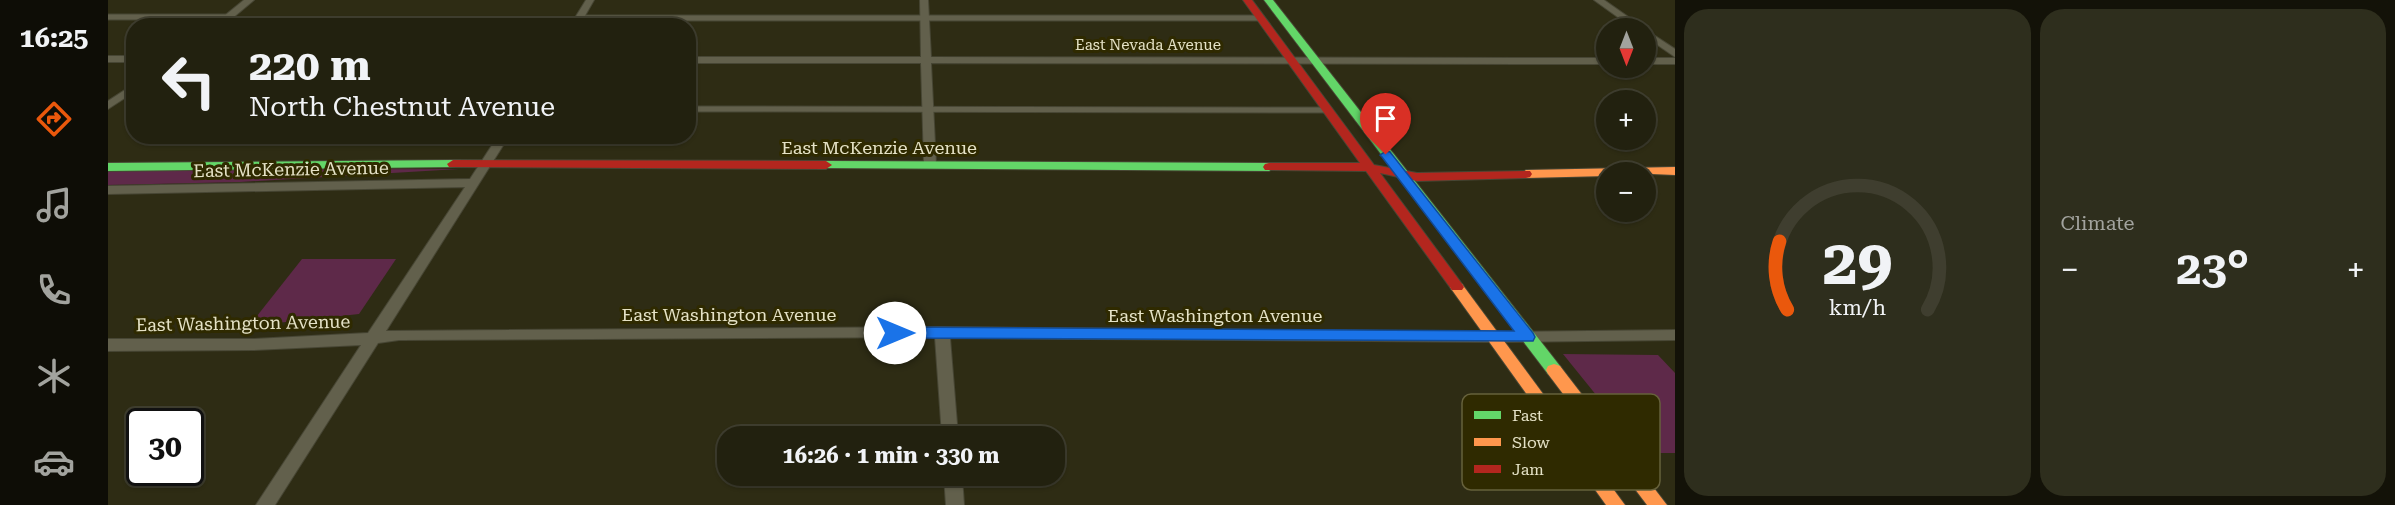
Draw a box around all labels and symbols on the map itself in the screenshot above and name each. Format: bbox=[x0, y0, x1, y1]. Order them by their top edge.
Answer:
north arrow bbox=[1596, 18, 1656, 78]
street label: East Nevada Avenue bbox=[1075, 36, 1221, 54]
pin bbox=[1360, 93, 1411, 155]
street label: East McKenzie Avenue bbox=[781, 137, 977, 158]
street label: East McKenzie Avenue bbox=[193, 157, 389, 181]
position arrow bbox=[863, 301, 927, 365]
street label: East Washington Avenue bbox=[622, 304, 837, 325]
street label: East Washington Avenue bbox=[1108, 305, 1323, 326]
street label: East Washington Avenue bbox=[135, 311, 351, 335]
legend bbox=[1462, 394, 1660, 490]
text: Fast bbox=[1512, 406, 1543, 425]
speed limit sign: 30 bbox=[126, 408, 204, 486]
text: Slow bbox=[1512, 433, 1550, 452]
text: Jam bbox=[1512, 460, 1544, 479]

